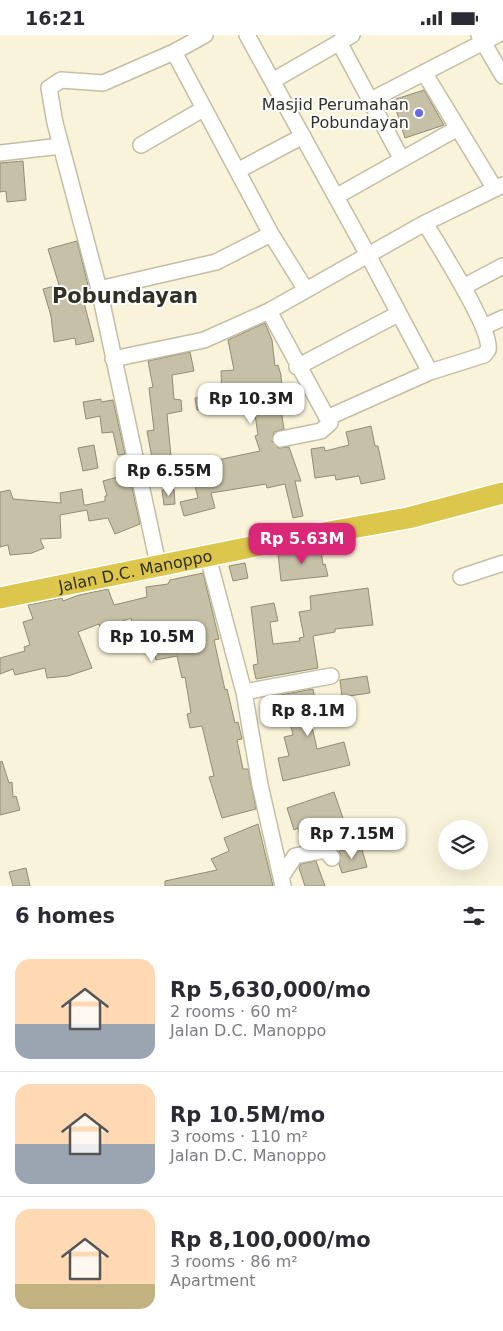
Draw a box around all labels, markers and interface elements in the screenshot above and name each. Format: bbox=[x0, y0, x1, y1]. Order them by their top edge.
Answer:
text: 16:21 bbox=[25, 7, 85, 29]
place label: Masjid Perumahan Pobundayan bbox=[262, 95, 409, 132]
marker: Masjid Perumahan Pobundayan bbox=[413, 107, 425, 119]
district label: Pobundayan bbox=[52, 284, 198, 308]
pin: Rp 10.3M bbox=[199, 383, 303, 425]
text: Rp 10.3M bbox=[209, 389, 293, 408]
pin: Rp 6.55M bbox=[117, 455, 221, 497]
text: Rp 6.55M bbox=[127, 461, 211, 480]
pin: Rp 5.63M bbox=[250, 523, 354, 565]
text: Rp 5.63M bbox=[260, 529, 344, 548]
street label: Jalan D.C. Manoppo bbox=[56, 546, 214, 596]
pin: Rp 10.5M bbox=[100, 621, 204, 663]
text: Rp 10.5M bbox=[110, 627, 194, 646]
pin: Rp 8.1M bbox=[262, 695, 354, 737]
text: Rp 8.1M bbox=[271, 701, 345, 720]
pin: Rp 7.15M bbox=[300, 817, 404, 860]
map controls bbox=[438, 820, 488, 870]
button: layers bbox=[438, 820, 488, 870]
text: Rp 7.15M bbox=[310, 824, 394, 843]
icon: filters bbox=[460, 902, 488, 930]
text: 6 homes bbox=[15, 904, 115, 928]
text: Rp 5,630,000/mo bbox=[170, 978, 371, 1002]
icon: home bbox=[55, 979, 115, 1039]
text: 2 rooms · 60 m² bbox=[170, 1002, 298, 1021]
text: Jalan D.C. Manoppo bbox=[170, 1021, 326, 1040]
text: Rp 10.5M/mo bbox=[170, 1103, 325, 1127]
icon: home bbox=[55, 1104, 115, 1164]
text: 3 rooms · 110 m² bbox=[170, 1127, 308, 1146]
text: Jalan D.C. Manoppo bbox=[170, 1146, 326, 1165]
text: Rp 8,100,000/mo bbox=[170, 1228, 371, 1252]
icon: home bbox=[55, 1229, 115, 1289]
text: 3 rooms · 86 m² bbox=[170, 1252, 298, 1271]
text: Apartment bbox=[170, 1271, 256, 1290]

